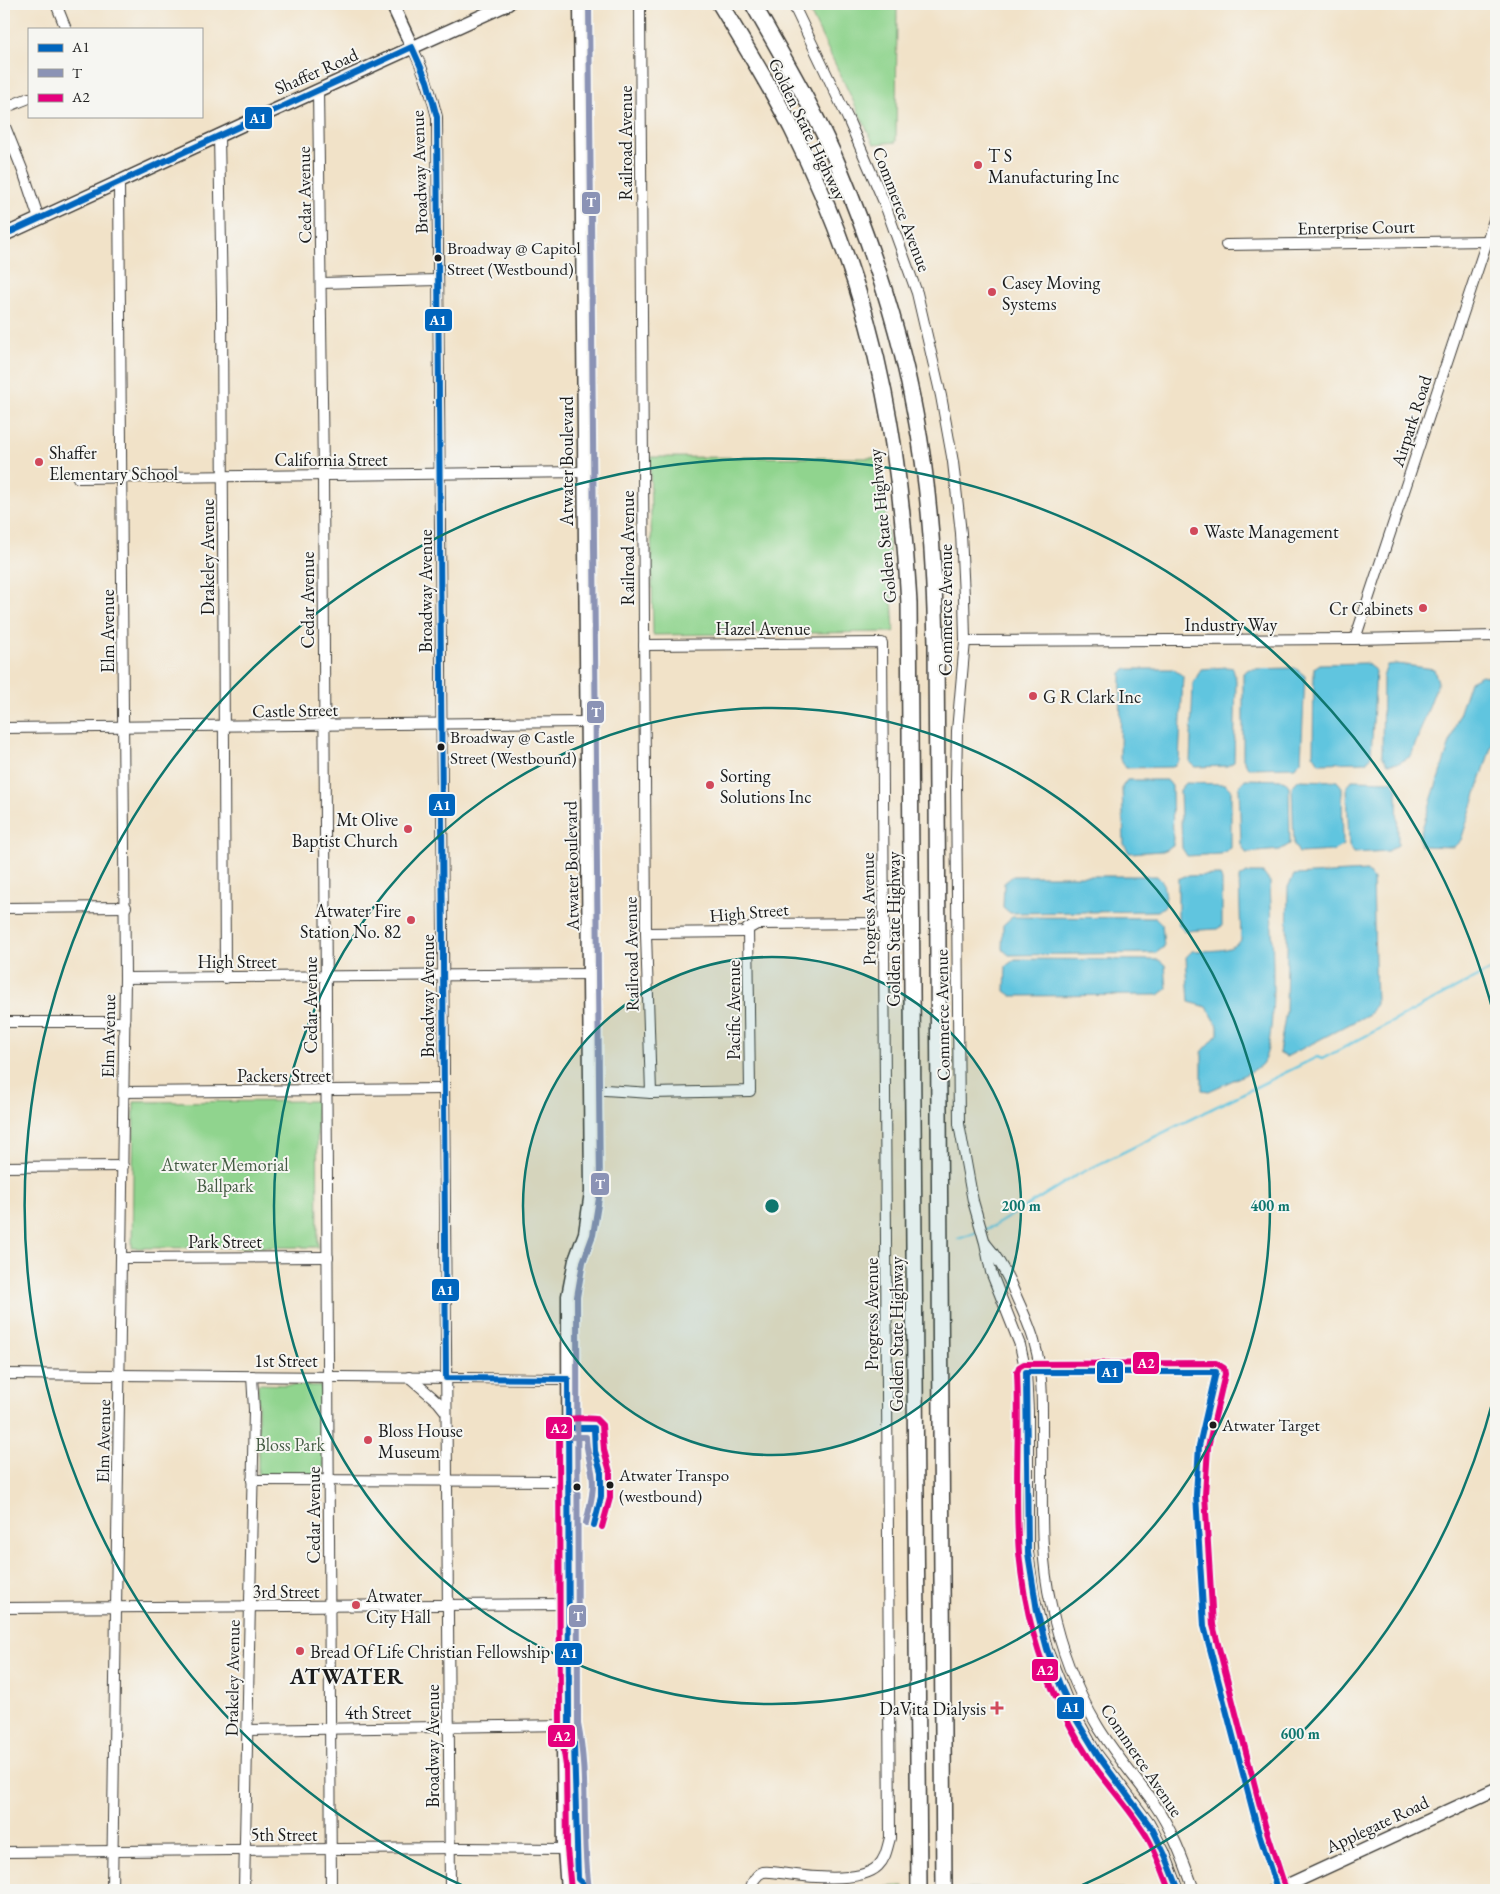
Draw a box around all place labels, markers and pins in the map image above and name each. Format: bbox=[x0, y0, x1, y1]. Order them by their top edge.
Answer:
place label: T S Manufacturing Inc bbox=[988, 144, 1119, 188]
marker: T S Manufacturing Inc bbox=[972, 159, 984, 171]
place label: Broadway @ Capitol Street (Westbound) bbox=[447, 237, 581, 280]
marker: Broadway @ Capitol Street (Westbound) bbox=[433, 253, 443, 263]
place label: Casey Moving Systems bbox=[1002, 271, 1101, 315]
marker: Casey Moving Systems bbox=[986, 286, 998, 298]
place label: Shaffer Elementary School bbox=[49, 441, 178, 485]
marker: Shaffer Elementary School bbox=[33, 456, 45, 468]
place label: Waste Management bbox=[1204, 520, 1339, 543]
marker: Waste Management bbox=[1188, 525, 1200, 537]
place label: Cr Cabinets bbox=[1329, 597, 1413, 620]
marker: Cr Cabinets bbox=[1417, 602, 1429, 614]
place label: G R Clark Inc bbox=[1043, 685, 1141, 708]
marker: G R Clark Inc bbox=[1027, 690, 1039, 702]
place label: Broadway @ Castle Street (Westbound) bbox=[450, 726, 577, 769]
marker: Broadway @ Castle Street (Westbound) bbox=[436, 742, 446, 752]
place label: Sorting Solutions Inc bbox=[720, 764, 812, 808]
marker: Sorting Solutions Inc bbox=[704, 779, 716, 791]
place label: Mt Olive Baptist Church bbox=[292, 808, 398, 852]
marker: Mt Olive Baptist Church bbox=[402, 823, 414, 835]
place label: Atwater Fire Station No. 82 bbox=[300, 899, 401, 943]
marker: Atwater Fire Station No. 82 bbox=[405, 914, 417, 926]
centre of rings bbox=[763, 1197, 781, 1215]
place label: Atwater Target bbox=[1221, 1414, 1320, 1436]
place label: Bloss House Museum bbox=[378, 1419, 463, 1463]
marker: Atwater Target bbox=[1208, 1420, 1218, 1430]
marker: Bloss House Museum bbox=[362, 1434, 374, 1446]
place label: Atwater Transpo (westbound) bbox=[618, 1464, 729, 1507]
marker: Atwater Transpo (westbound) bbox=[605, 1480, 615, 1490]
unlabelled marker bbox=[572, 1482, 582, 1492]
place label: Atwater City Hall bbox=[365, 1584, 431, 1628]
marker: Atwater City Hall bbox=[350, 1599, 362, 1611]
place label: Bread Of Life Christian Fellowship bbox=[310, 1640, 550, 1663]
marker: Bread Of Life Christian Fellowship bbox=[294, 1645, 306, 1657]
place label: DaVita Dialysis bbox=[879, 1697, 986, 1720]
marker: DaVita Dialysis bbox=[990, 1701, 1004, 1715]

